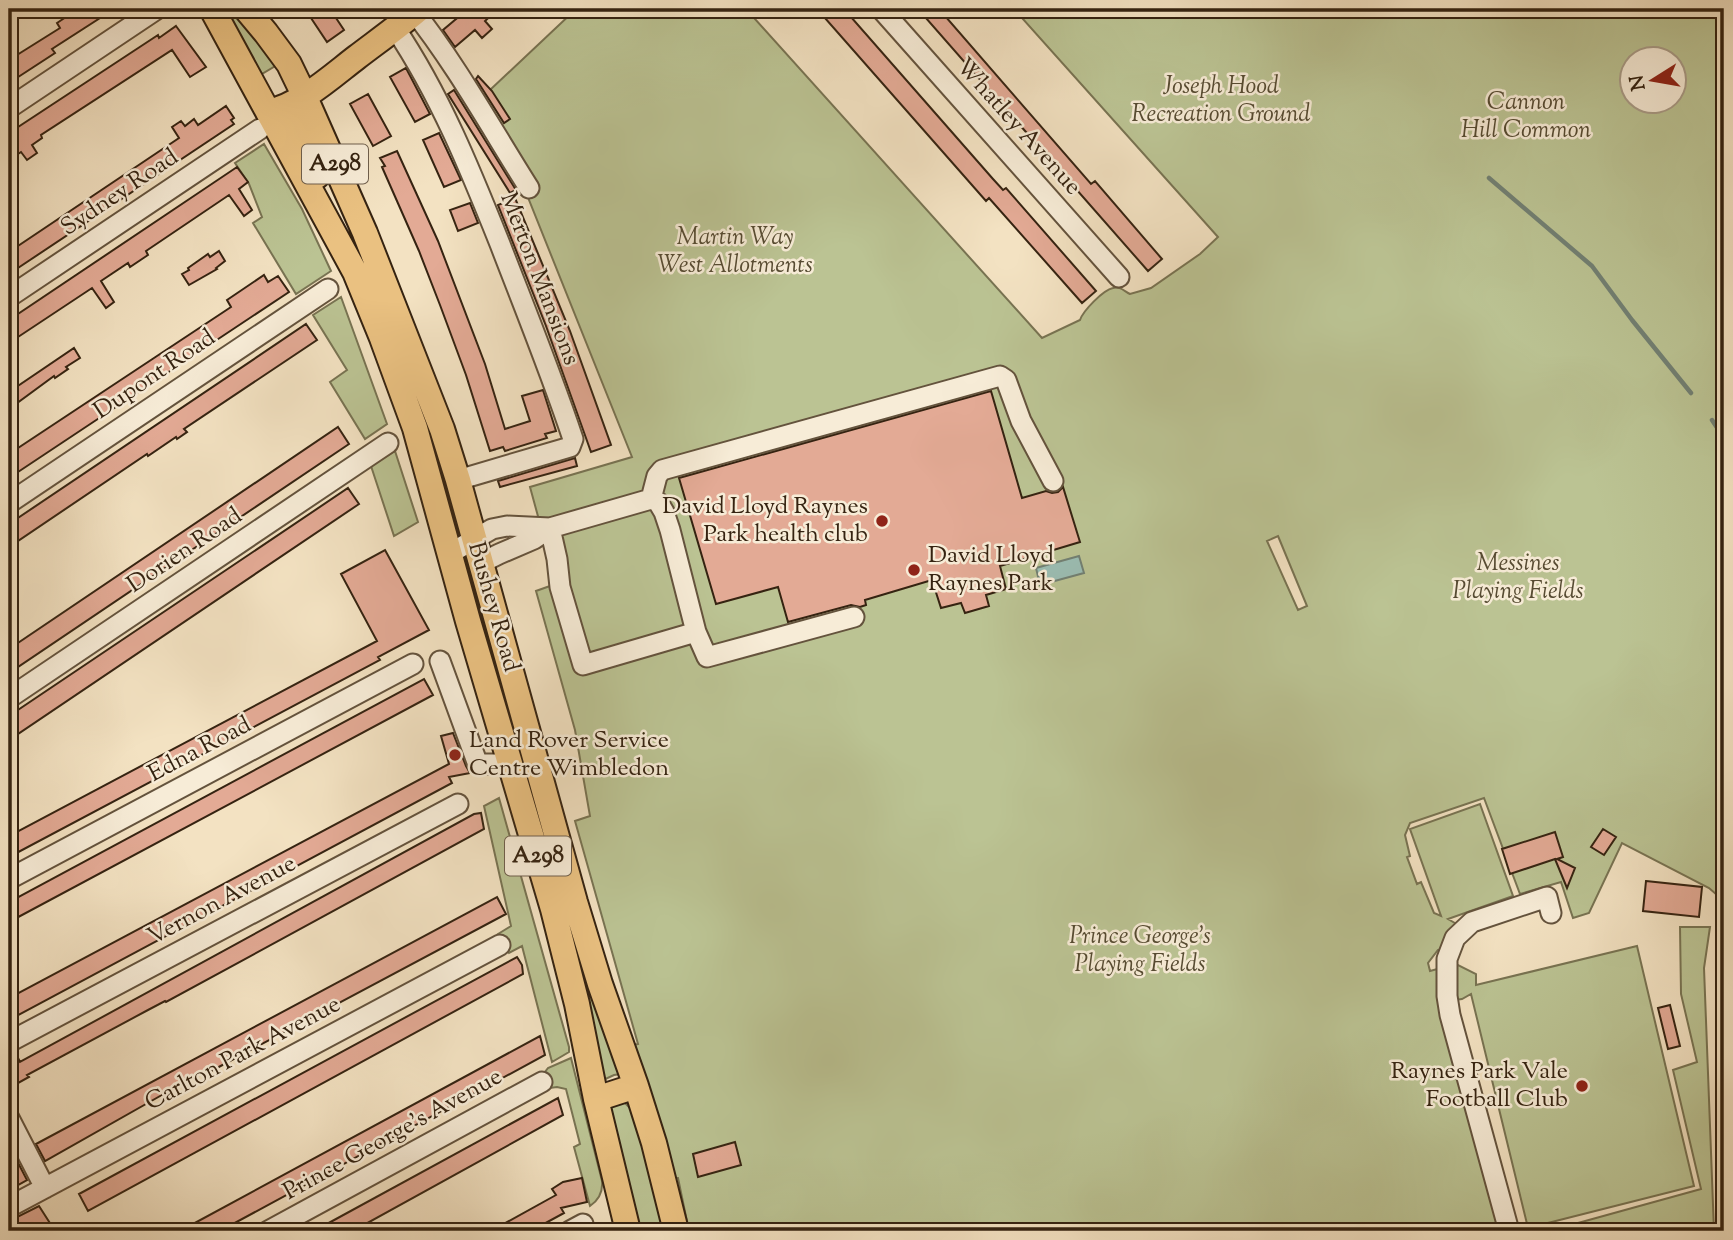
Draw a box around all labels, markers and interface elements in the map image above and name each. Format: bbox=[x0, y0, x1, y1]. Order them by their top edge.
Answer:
north arrow bbox=[1618, 46, 1688, 116]
street label: Whatley Avenue bbox=[947, 51, 1089, 203]
park label: Joseph Hood Recreation Ground bbox=[1132, 70, 1311, 132]
text: N bbox=[1624, 73, 1653, 93]
park label: Cannon Hill Common bbox=[1461, 86, 1591, 148]
street label: Sydney Road bbox=[54, 141, 186, 245]
road number: A298 bbox=[302, 144, 368, 183]
street label: Merton Mansions bbox=[490, 188, 588, 370]
park label: Martin Way West Allotments bbox=[657, 221, 813, 283]
street label: Dupont Road bbox=[87, 321, 223, 428]
place label: David Lloyd Raynes Park health club bbox=[662, 490, 868, 552]
street label: Dorien Road bbox=[121, 500, 250, 602]
marker: David Lloyd Raynes Park health club bbox=[874, 513, 890, 529]
street label: Bushey Road bbox=[458, 538, 528, 677]
place label: David Lloyd Raynes Park bbox=[928, 539, 1055, 601]
park label: Messines Playing Fields bbox=[1452, 547, 1584, 609]
marker: David Lloyd Raynes Park bbox=[906, 562, 922, 578]
street label: Edna Road bbox=[142, 708, 258, 791]
place label: Land Rover Service Centre Wimbledon bbox=[469, 724, 669, 786]
marker: Land Rover Service Centre Wimbledon bbox=[447, 747, 463, 763]
road number: A298 bbox=[505, 836, 571, 876]
street label: Vernon Avenue bbox=[142, 848, 302, 954]
park label: Prince George's Playing Fields bbox=[1069, 920, 1211, 982]
street label: Carlton Park Avenue bbox=[139, 988, 347, 1120]
place label: Raynes Park Vale Football Club bbox=[1391, 1055, 1568, 1117]
street label: Prince George's Avenue bbox=[277, 1061, 509, 1209]
marker: Raynes Park Vale Football Club bbox=[1574, 1078, 1590, 1094]

